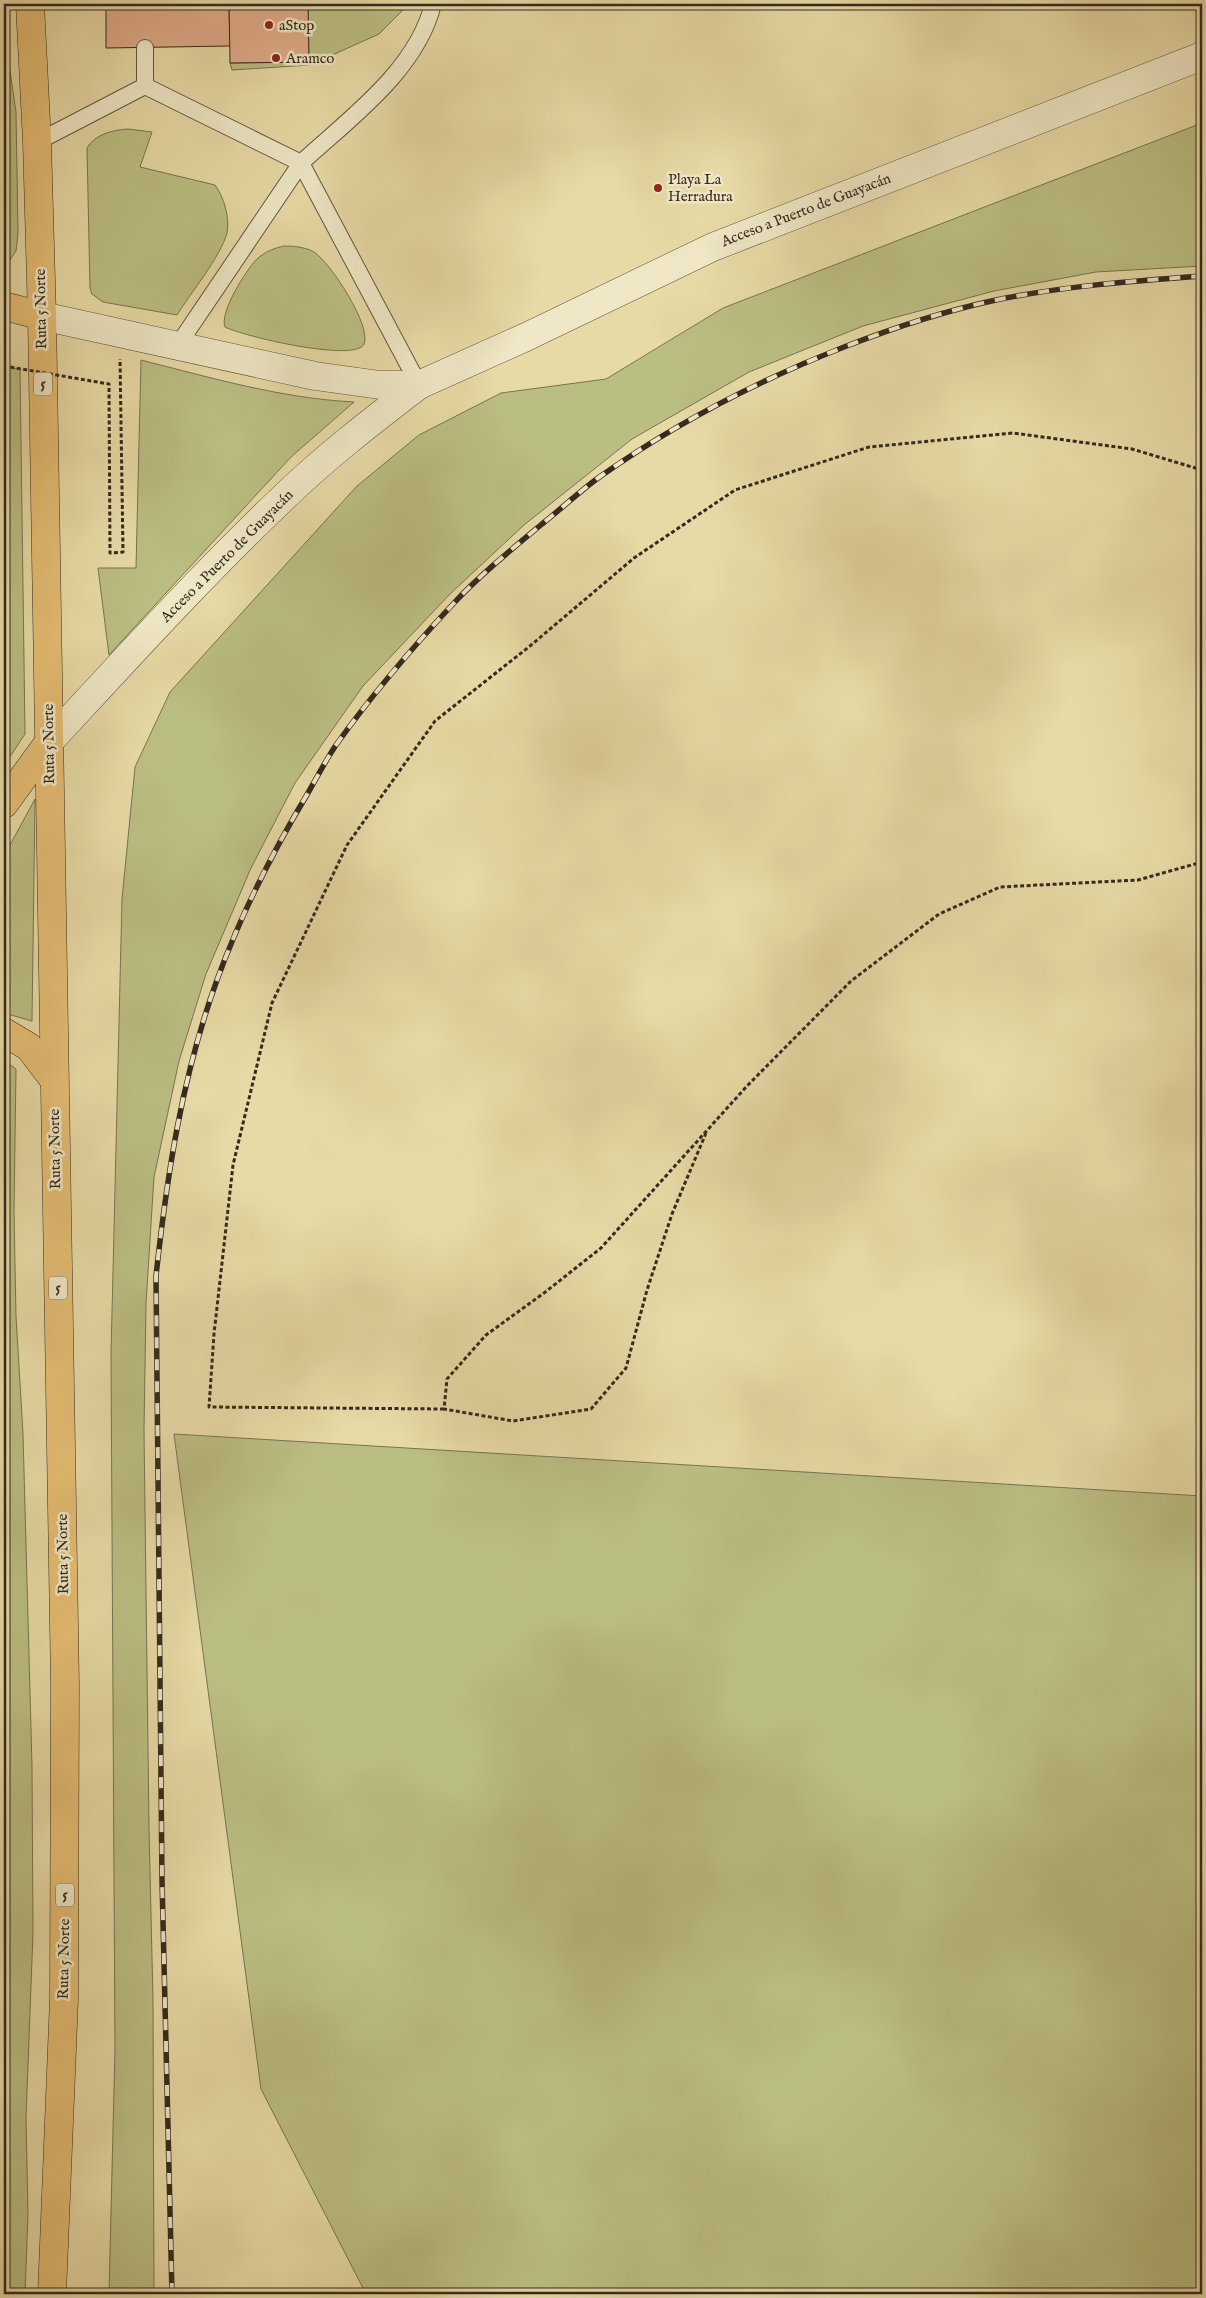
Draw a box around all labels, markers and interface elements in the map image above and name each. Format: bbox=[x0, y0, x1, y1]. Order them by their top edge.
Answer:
place label: aStop bbox=[279, 16, 315, 35]
marker: aStop bbox=[263, 19, 275, 31]
place label: Aramco bbox=[285, 49, 334, 68]
marker: Aramco bbox=[270, 52, 282, 64]
street label: Acceso a Puerto de Guayacán bbox=[717, 169, 894, 252]
place label: Playa La Herradura bbox=[668, 170, 733, 206]
marker: Playa La Herradura bbox=[652, 182, 664, 194]
street label: Ruta 5 Norte bbox=[31, 268, 51, 350]
road number: 5 bbox=[34, 372, 52, 396]
street label: Acceso a Puerto de Guayacán bbox=[156, 485, 298, 627]
street label: Ruta 5 Norte bbox=[39, 703, 59, 785]
street label: Ruta 5 Norte bbox=[45, 1108, 65, 1190]
road number: 5 bbox=[49, 1276, 67, 1300]
street label: Ruta 5 Norte bbox=[53, 1513, 73, 1595]
road number: 5 bbox=[56, 1884, 74, 1906]
street label: Ruta 5 Norte bbox=[54, 1918, 74, 2000]

